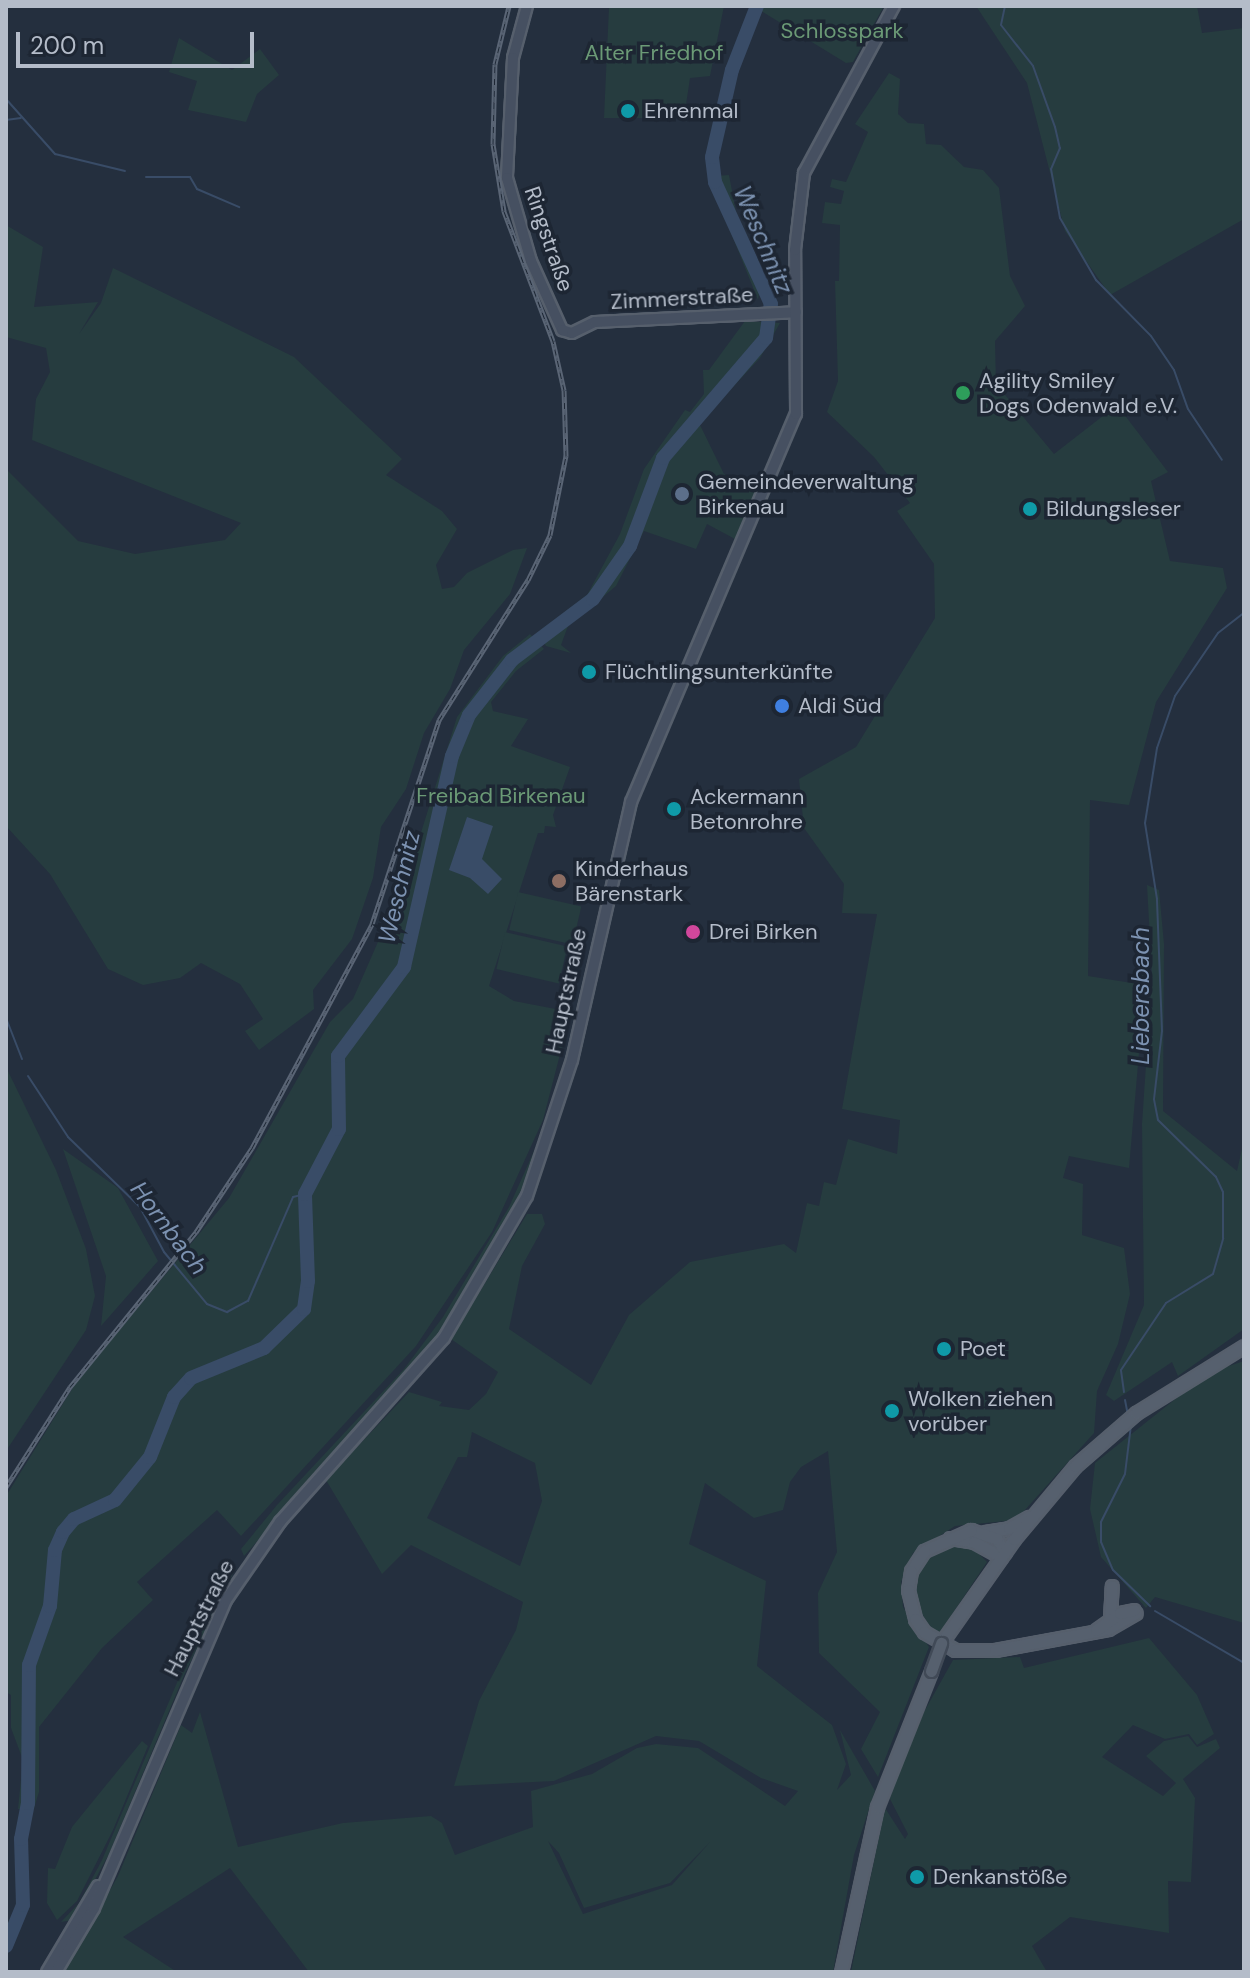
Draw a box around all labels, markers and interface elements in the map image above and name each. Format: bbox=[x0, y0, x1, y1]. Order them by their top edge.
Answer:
scale bar bbox=[20, 16, 258, 66]
park label: Schlosspark bbox=[780, 18, 904, 44]
text: 200 m bbox=[30, 30, 104, 61]
park label: Alter Friedhof bbox=[585, 40, 723, 66]
place label: Ehrenmal bbox=[644, 98, 738, 124]
marker: Ehrenmal bbox=[619, 102, 637, 120]
water label: Weschnitz bbox=[727, 181, 799, 299]
street label: Ringstraße bbox=[519, 183, 579, 295]
street label: Zimmerstraße bbox=[610, 281, 754, 315]
place label: Agility Smiley Dogs Odenwald e.V. bbox=[979, 367, 1177, 418]
marker: Agility Smiley Dogs Odenwald e.V. bbox=[954, 384, 972, 402]
place label: Gemeindeverwaltung Birkenau bbox=[698, 468, 914, 520]
marker: Gemeindeverwaltung Birkenau bbox=[673, 485, 691, 503]
place label: Bildungsleser bbox=[1046, 496, 1181, 522]
marker: Bildungsleser bbox=[1021, 500, 1039, 518]
place label: Flüchtlingsunterkünfte bbox=[605, 659, 833, 685]
marker: Flüchtlingsunterkünfte bbox=[580, 663, 598, 681]
place label: Aldi Süd bbox=[798, 693, 882, 719]
marker: Aldi Süd bbox=[773, 697, 791, 715]
park label: Freibad Birkenau bbox=[416, 783, 586, 809]
place label: Ackermann Betonrohre bbox=[690, 783, 804, 834]
marker: Ackermann Betonrohre bbox=[665, 800, 683, 818]
water label: Weschnitz bbox=[372, 828, 426, 946]
place label: Kinderhaus Bärenstark bbox=[575, 855, 688, 906]
marker: Kinderhaus Bärenstark bbox=[550, 872, 568, 890]
place label: Drei Birken bbox=[709, 919, 818, 945]
marker: Drei Birken bbox=[684, 923, 702, 941]
street label: Hauptstraße bbox=[540, 926, 592, 1056]
water label: Liebersbach bbox=[1127, 927, 1155, 1065]
water label: Hornbach bbox=[125, 1176, 213, 1280]
place label: Poet bbox=[960, 1336, 1006, 1362]
marker: Poet bbox=[935, 1340, 953, 1358]
place label: Wolken ziehen vorüber bbox=[908, 1385, 1053, 1436]
marker: Wolken ziehen vorüber bbox=[883, 1402, 901, 1420]
street label: Hauptstraße bbox=[158, 1555, 240, 1681]
place label: Denkanstöße bbox=[933, 1864, 1068, 1890]
marker: Denkanstöße bbox=[908, 1868, 926, 1886]

